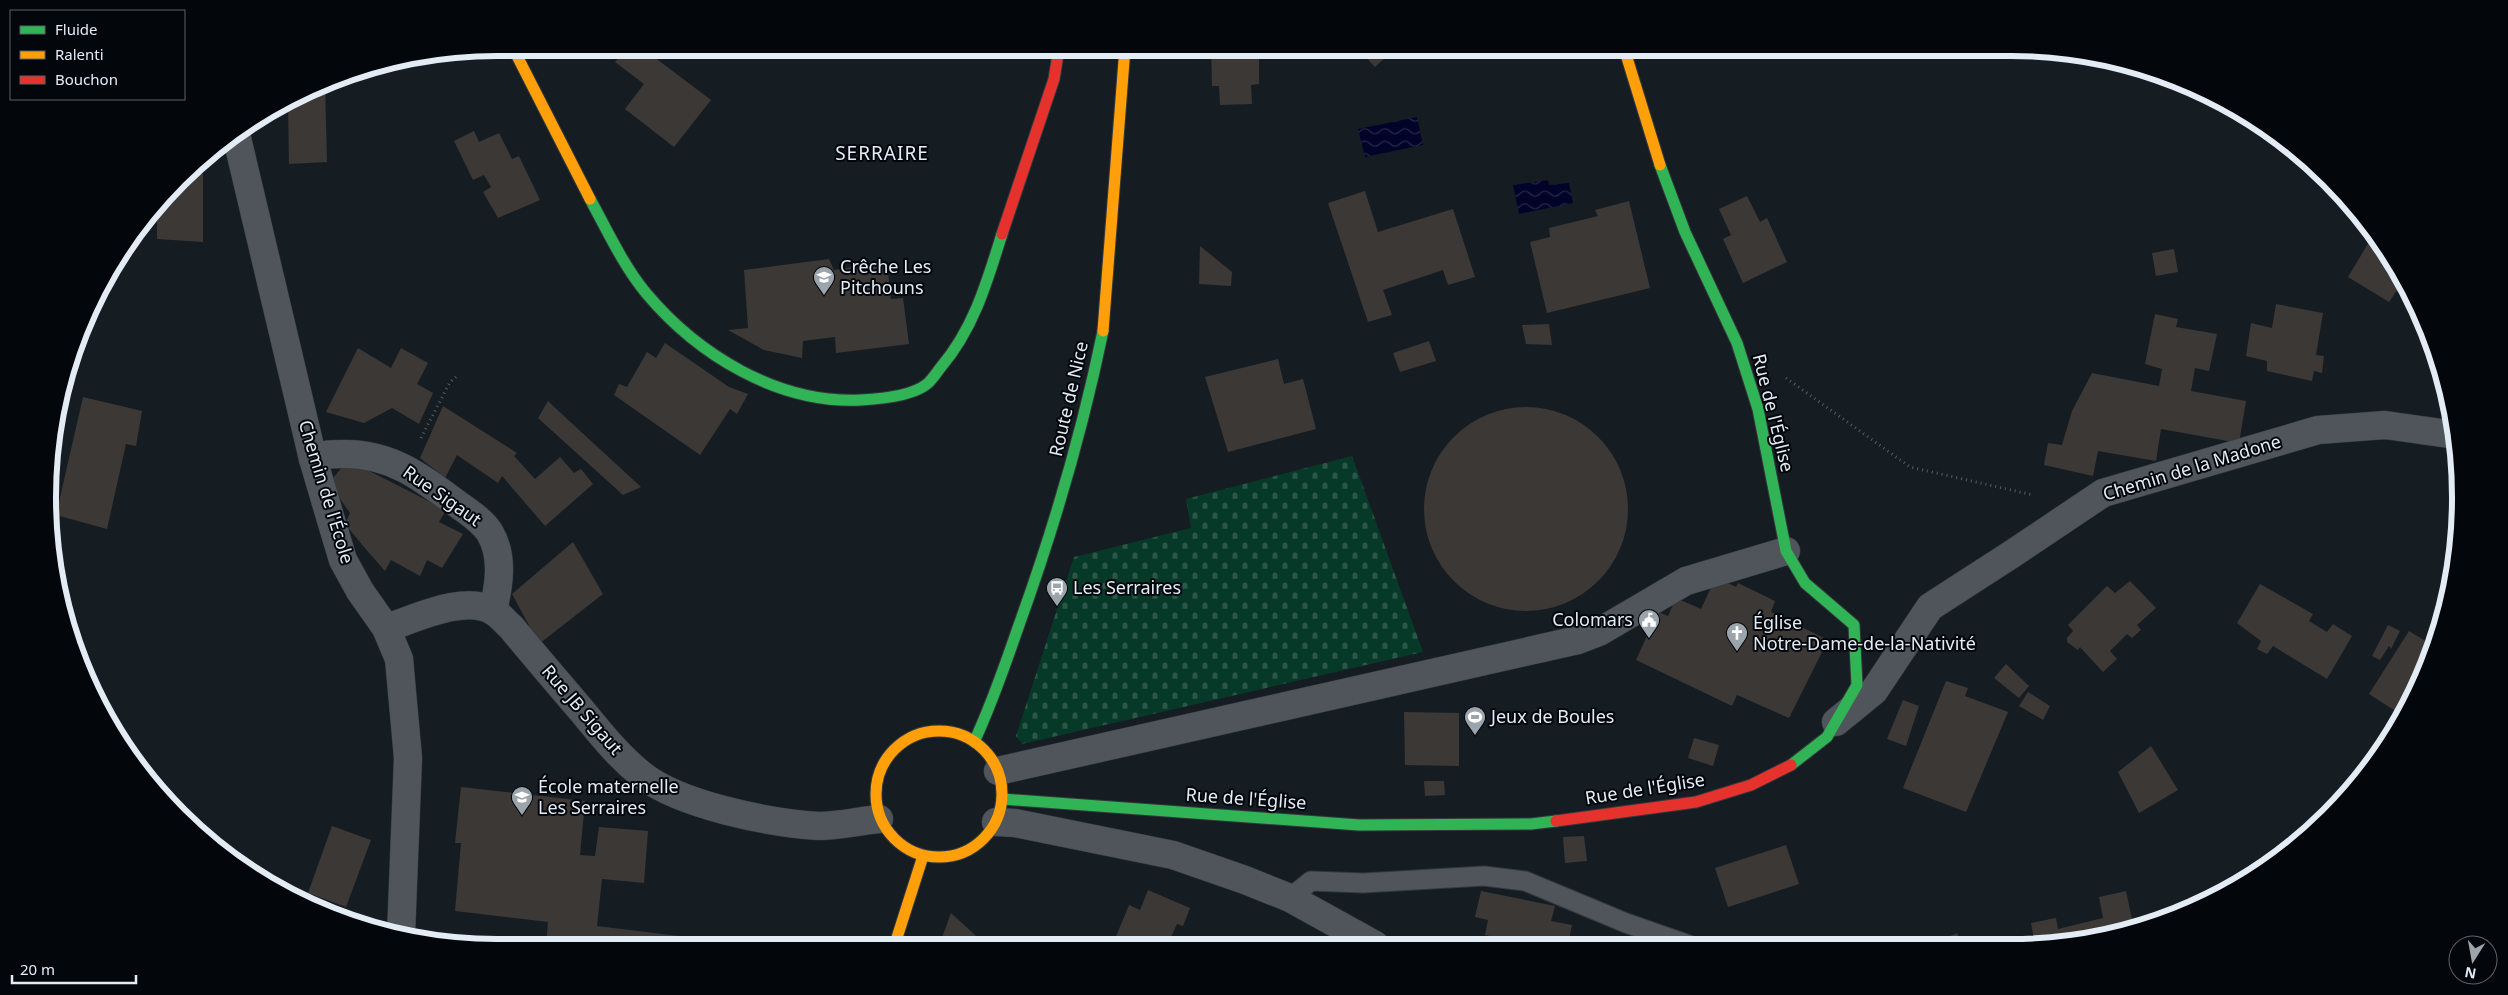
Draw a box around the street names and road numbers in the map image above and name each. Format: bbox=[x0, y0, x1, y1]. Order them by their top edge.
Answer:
street label: Route de Nice bbox=[1043, 339, 1093, 459]
street label: Rue de l'Église bbox=[1748, 351, 1800, 474]
street label: Chemin de l'École bbox=[294, 417, 360, 566]
street label: Chemin de la Madone bbox=[2100, 429, 2284, 506]
street label: Rue Sigaut bbox=[399, 459, 487, 531]
street label: Rue JB Sigaut bbox=[537, 659, 629, 760]
street label: Rue de l'Église bbox=[1583, 767, 1706, 809]
street label: Rue de l'Église bbox=[1185, 782, 1307, 814]

